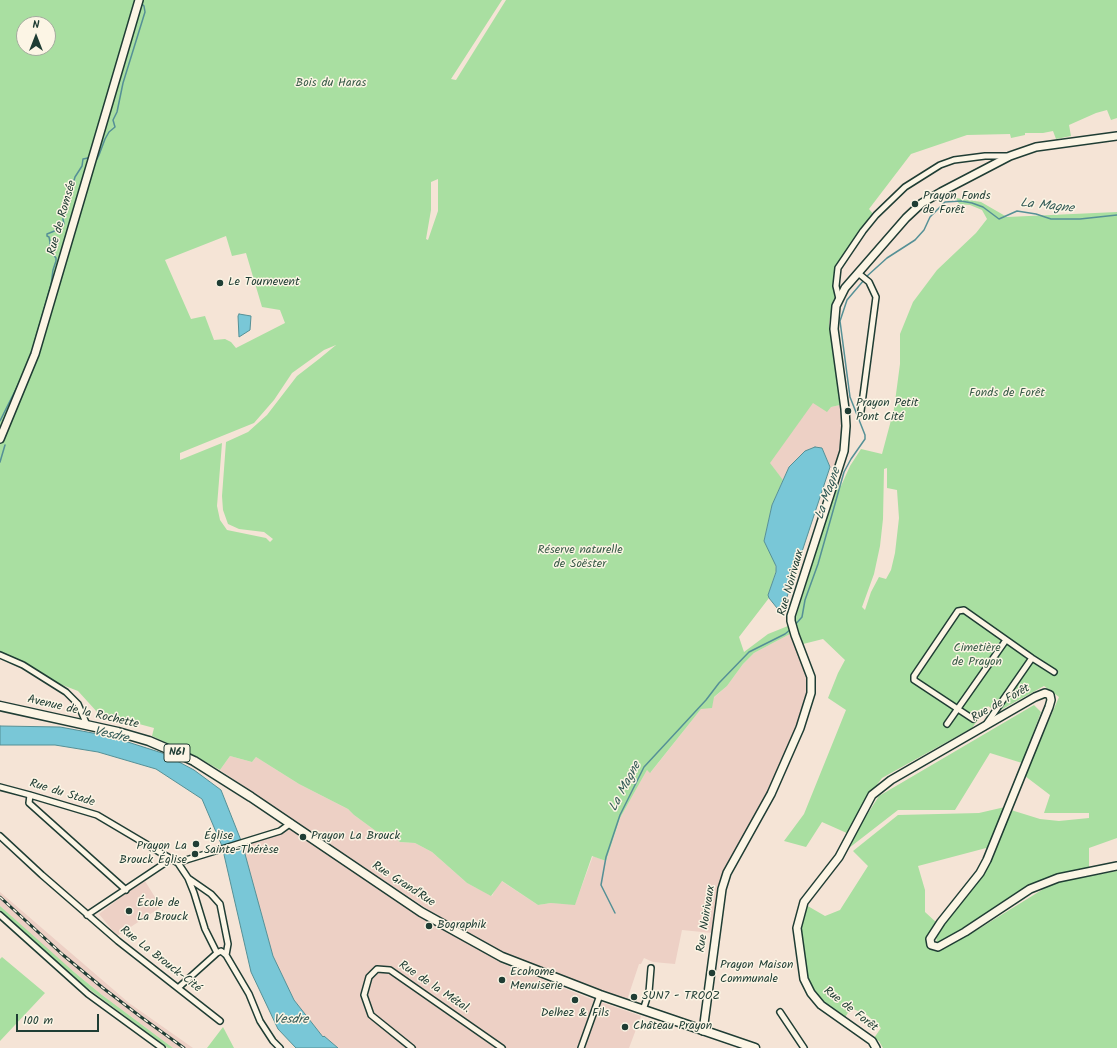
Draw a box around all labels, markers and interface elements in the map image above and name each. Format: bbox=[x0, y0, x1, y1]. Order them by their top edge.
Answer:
north arrow bbox=[16, 16, 56, 56]
text: N bbox=[33, 16, 39, 34]
park label: Bois du Haras bbox=[296, 77, 366, 91]
street label: Rue de Romsée bbox=[45, 179, 81, 257]
place label: Prayon Fonds de Forêt bbox=[923, 190, 991, 218]
water label: La Magne bbox=[1019, 196, 1075, 218]
marker: Prayon Fonds de Forêt bbox=[910, 199, 920, 209]
place label: Le Tournevent bbox=[228, 276, 300, 290]
marker: Le Tournevent bbox=[215, 278, 225, 288]
park label: Fonds de Forêt bbox=[969, 387, 1045, 401]
place label: Prayon Petit Pont Cité bbox=[856, 397, 918, 425]
marker: Prayon Petit Pont Cité bbox=[843, 406, 853, 416]
water label: La Magne bbox=[813, 466, 845, 522]
park label: Réserve naturelle de Soëster bbox=[537, 544, 623, 572]
street label: Rue Noirivaux bbox=[776, 548, 808, 618]
park label: Cimetière de Prayon bbox=[952, 642, 1002, 670]
street label: Rue de Forêt bbox=[969, 682, 1033, 726]
street label: Avenue de la Rochette bbox=[26, 693, 140, 733]
water label: Vesdre bbox=[92, 724, 130, 748]
road number: N61 bbox=[164, 744, 190, 762]
water label: La Magne bbox=[607, 760, 645, 814]
street label: Rue du Stade bbox=[28, 777, 96, 811]
place label: Église Sainte-Thérèse bbox=[204, 830, 279, 858]
place label: Prayon La Brouck bbox=[311, 830, 400, 844]
marker: Prayon La Brouck bbox=[298, 832, 308, 842]
marker: Église Sainte-Thérèse bbox=[191, 839, 201, 849]
place label: Prayon La Brouck Église bbox=[119, 840, 187, 868]
marker: Prayon La Brouck Église bbox=[190, 849, 200, 859]
street label: Rue Grand'Rue bbox=[369, 859, 437, 911]
street label: Rue Noirivaux bbox=[695, 884, 719, 954]
place label: École de La Brouck bbox=[137, 897, 188, 925]
marker: École de La Brouck bbox=[124, 906, 134, 916]
place label: Bographik bbox=[437, 919, 486, 933]
marker: Bographik bbox=[424, 921, 434, 931]
street label: Rue La Brouck-Cité bbox=[116, 924, 204, 996]
street label: Rue de la Métal. bbox=[395, 959, 473, 1017]
place label: Prayon Maison Communale bbox=[720, 959, 793, 987]
place label: Ecohome Menuiserie bbox=[510, 966, 563, 994]
marker: Prayon Maison Communale bbox=[707, 968, 717, 978]
marker: Ecohome Menuiserie bbox=[497, 975, 507, 985]
street label: Rue de Forêt bbox=[820, 984, 880, 1036]
place label: SUN7 - TROOZ bbox=[642, 990, 720, 1004]
marker: SUN7 - TROOZ bbox=[629, 992, 639, 1002]
marker: Delhez & Fils bbox=[570, 995, 580, 1005]
scale bar bbox=[18, 1006, 101, 1032]
place label: Delhez & Fils bbox=[541, 1007, 609, 1021]
text: 100 m bbox=[23, 1011, 53, 1030]
water label: Vesdre bbox=[274, 1013, 308, 1029]
place label: Château Prayon bbox=[633, 1020, 712, 1034]
marker: Château Prayon bbox=[620, 1022, 630, 1032]

